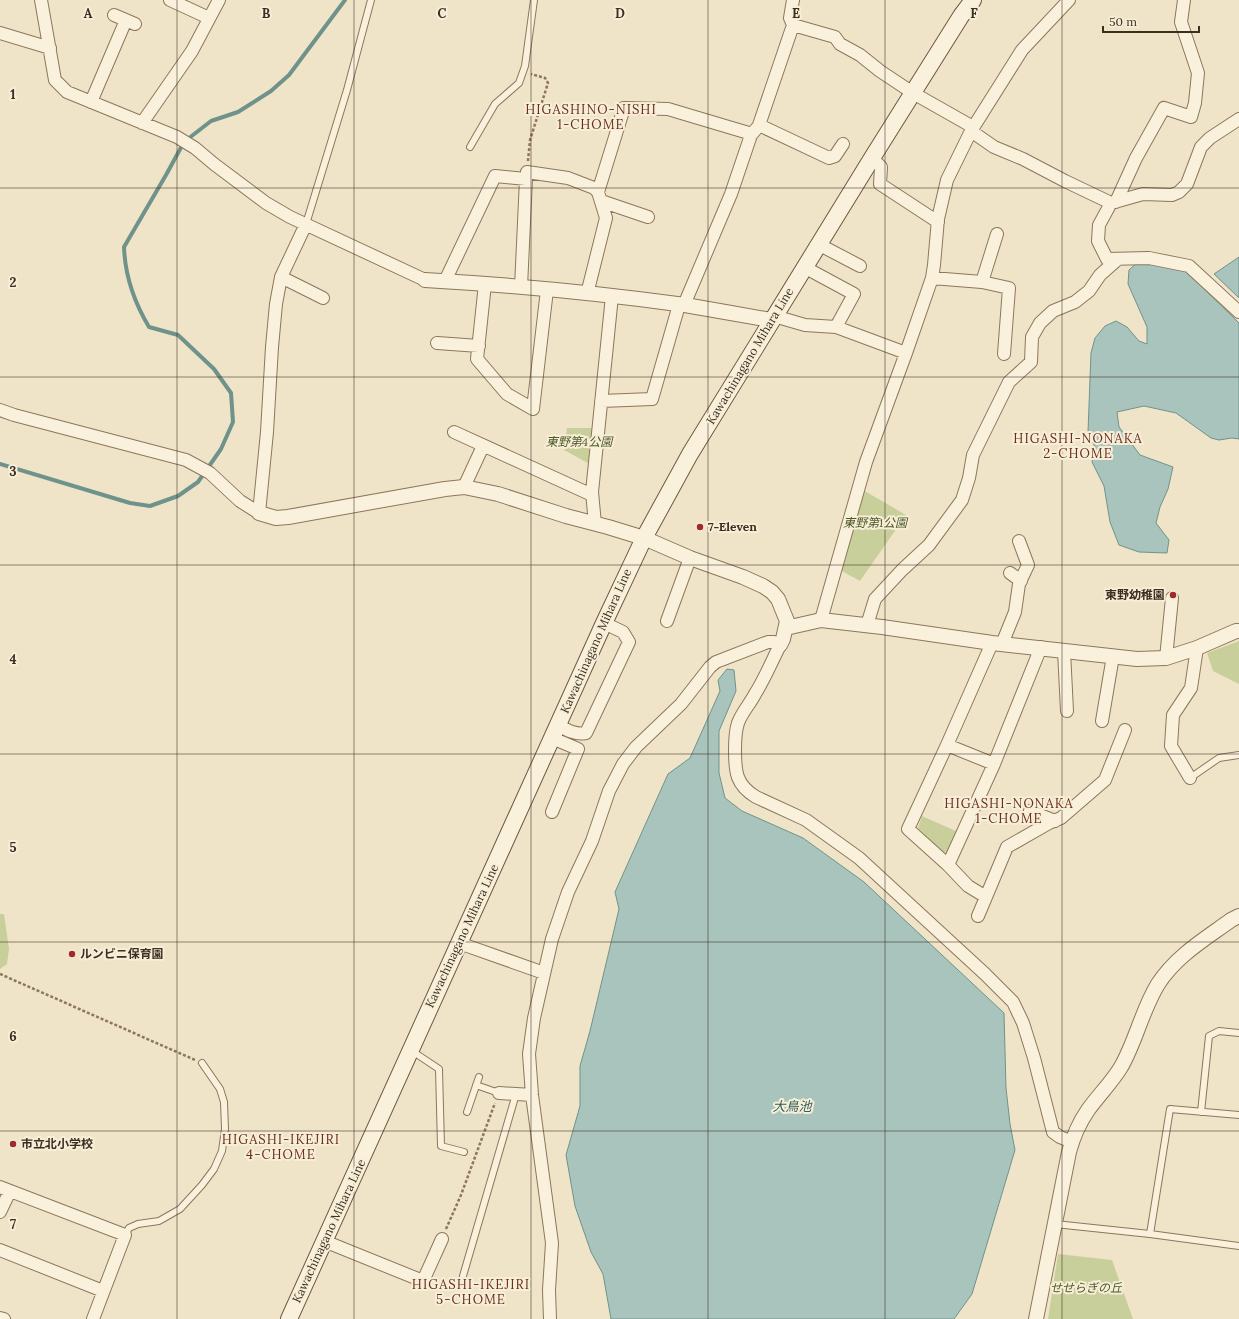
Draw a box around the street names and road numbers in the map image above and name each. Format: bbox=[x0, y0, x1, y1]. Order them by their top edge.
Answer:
street label: Kawachinagano Mihara Line bbox=[703, 284, 797, 427]
street label: Kawachinagano Mihara Line bbox=[557, 566, 635, 716]
street label: Kawachinagano Mihara Line bbox=[422, 861, 502, 1010]
street label: Kawachinagano Mihara Line bbox=[289, 1156, 369, 1305]

